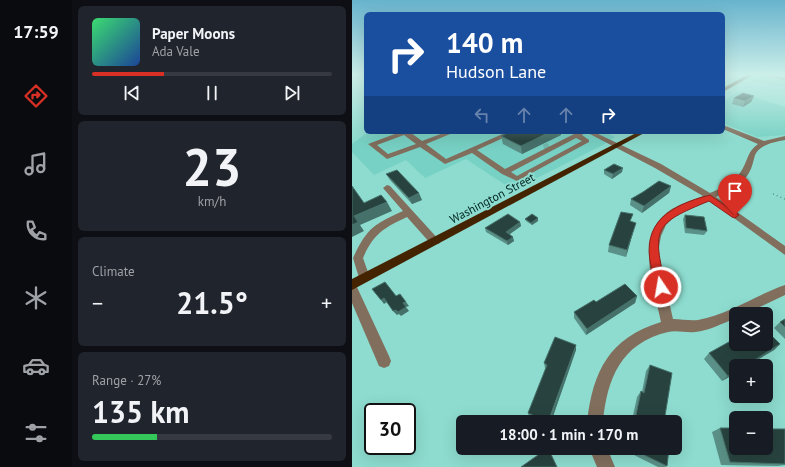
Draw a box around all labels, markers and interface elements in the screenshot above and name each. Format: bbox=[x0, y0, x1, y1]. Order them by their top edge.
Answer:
text: 17:59 bbox=[13, 20, 59, 43]
text: Paper Moons bbox=[152, 24, 235, 43]
text: 140 m bbox=[446, 24, 523, 61]
icon: right bbox=[380, 28, 432, 80]
text: Ada Vale bbox=[152, 43, 200, 60]
text: Hudson Lane bbox=[446, 60, 546, 83]
icon: directions bbox=[22, 82, 50, 110]
icon: previous bbox=[121, 82, 143, 104]
icon: pause bbox=[201, 82, 223, 104]
icon: next bbox=[281, 82, 303, 104]
icon: left bbox=[471, 104, 493, 126]
icon: ahead bbox=[513, 104, 535, 126]
icon: ahead bbox=[555, 104, 577, 126]
icon: right bbox=[597, 104, 619, 126]
text: 23 bbox=[183, 133, 241, 200]
icon: music bbox=[22, 150, 50, 178]
street label: Washington Street bbox=[447, 169, 537, 227]
pin bbox=[718, 174, 752, 215]
icon: arrive bbox=[724, 180, 746, 202]
text: km/h bbox=[198, 193, 226, 210]
icon: phone bbox=[22, 217, 50, 245]
text: Climate bbox=[92, 263, 135, 280]
position arrow bbox=[640, 266, 682, 308]
text: 21.5° bbox=[176, 283, 248, 322]
icon: climate bbox=[22, 284, 50, 312]
text: − bbox=[92, 289, 103, 317]
text: + bbox=[321, 289, 332, 317]
map controls bbox=[729, 307, 773, 455]
button: layers bbox=[729, 307, 773, 351]
icon: car bbox=[22, 352, 50, 380]
button: + bbox=[729, 359, 773, 403]
text: Range · 27% bbox=[92, 372, 161, 389]
text: 135 km bbox=[92, 392, 190, 431]
speed limit sign: 30 bbox=[364, 403, 416, 455]
button: − bbox=[729, 411, 773, 455]
icon: filters bbox=[22, 419, 50, 447]
text: 18:00 · 1 min · 170 m bbox=[500, 425, 638, 444]

